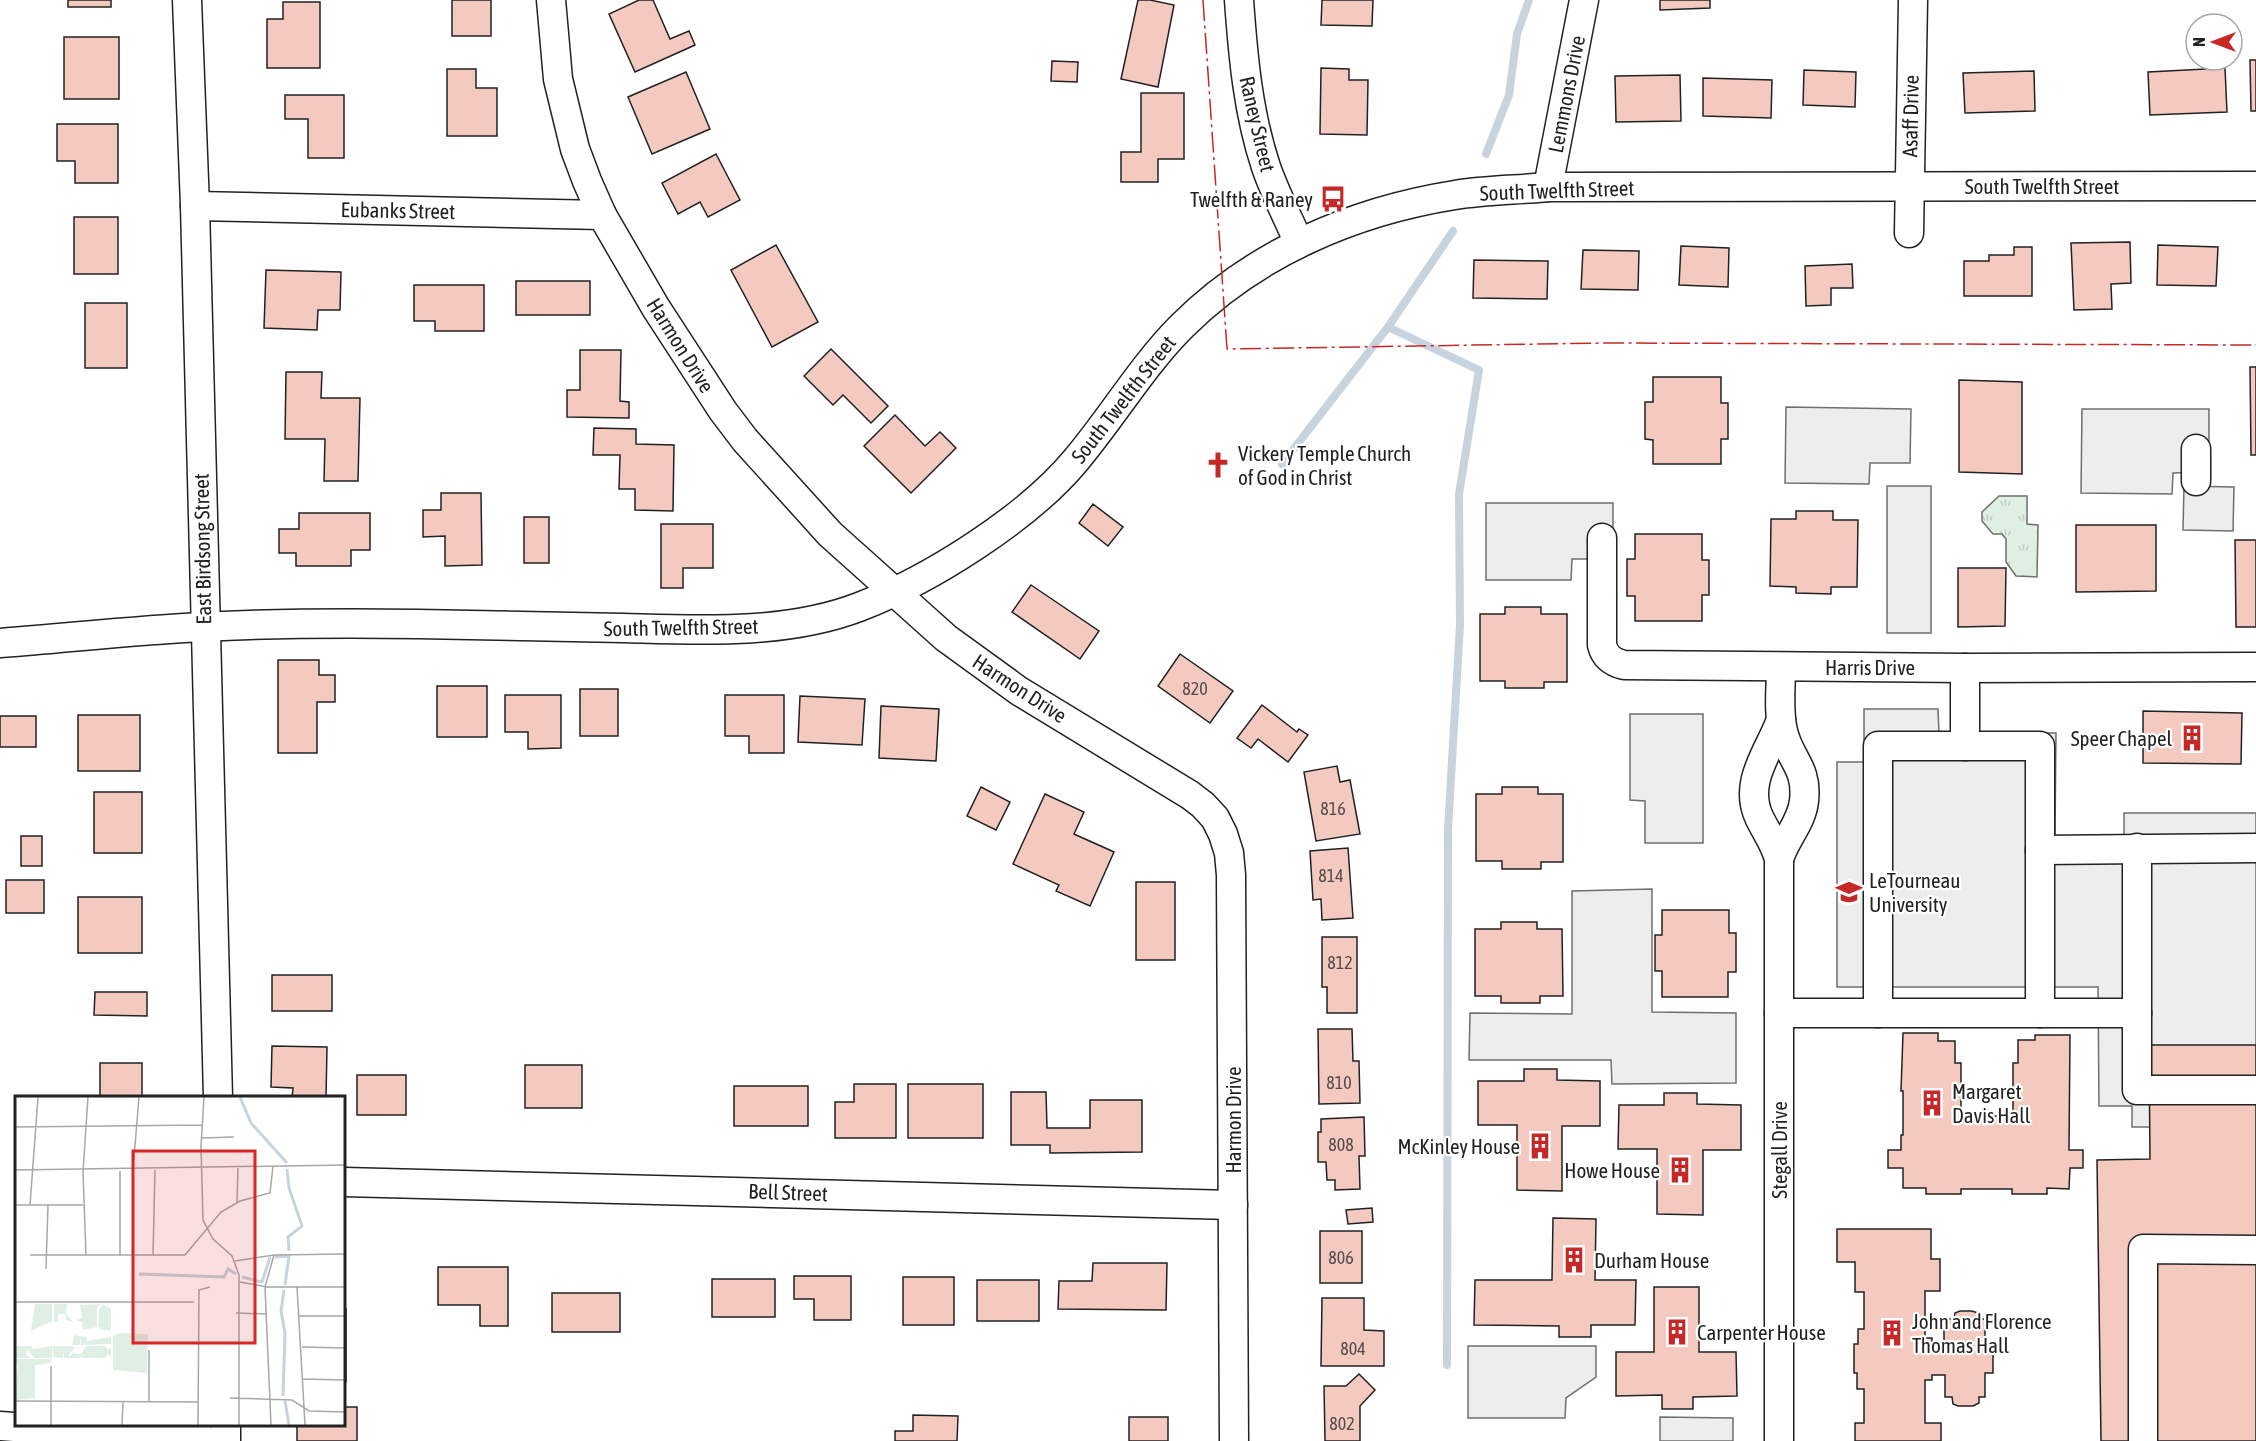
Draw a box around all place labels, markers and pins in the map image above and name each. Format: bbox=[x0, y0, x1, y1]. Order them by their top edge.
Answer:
bus stop icon: Twelfth & Raney bbox=[1318, 184, 1348, 214]
place label: Twelfth & Raney bbox=[1190, 187, 1313, 211]
place label: Vickery Temple Church of God in Christ bbox=[1238, 441, 1411, 489]
church icon: Vickery Temple Church of God in Christ bbox=[1203, 450, 1233, 480]
building icon: Speer Chapel bbox=[2177, 723, 2207, 753]
place label: Speer Chapel bbox=[2071, 726, 2172, 750]
place label: LeTourneau University bbox=[1869, 868, 1960, 916]
school or university icon: LeTourneau University bbox=[1834, 877, 1864, 907]
place label: Margaret Davis Hall bbox=[1952, 1079, 2031, 1127]
building icon: Margaret Davis Hall bbox=[1917, 1088, 1947, 1118]
building icon: McKinley House bbox=[1525, 1131, 1555, 1161]
place label: McKinley House bbox=[1397, 1134, 1520, 1158]
building icon: Howe House bbox=[1665, 1155, 1695, 1185]
place label: Howe House bbox=[1564, 1158, 1660, 1182]
building icon: Durham House bbox=[1559, 1245, 1589, 1275]
place label: Durham House bbox=[1594, 1248, 1709, 1272]
place label: John and Florence Thomas Hall bbox=[1912, 1309, 2052, 1357]
building icon: Carpenter House bbox=[1662, 1317, 1692, 1347]
building icon: John and Florence Thomas Hall bbox=[1877, 1318, 1907, 1348]
place label: Carpenter House bbox=[1697, 1320, 1826, 1344]

